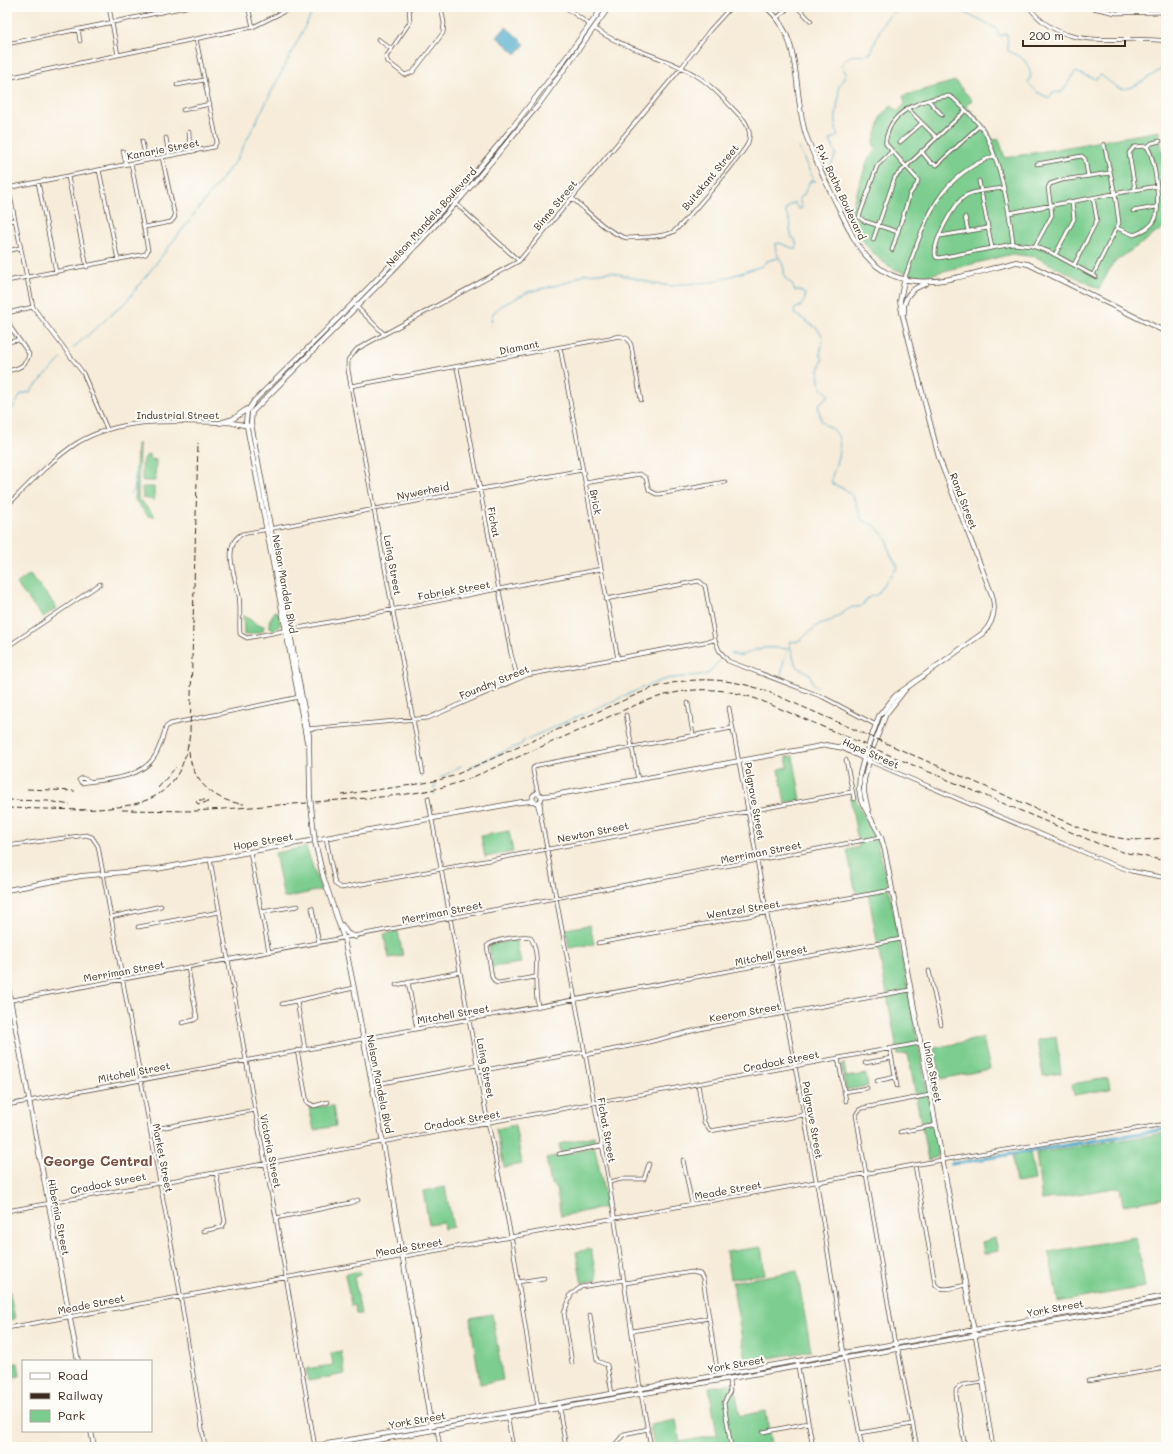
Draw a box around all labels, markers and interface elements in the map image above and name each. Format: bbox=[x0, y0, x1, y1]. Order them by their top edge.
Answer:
scale bar bbox=[1023, 22, 1125, 48]
text: 200 m bbox=[1029, 27, 1064, 43]
street label: Kanarie Street bbox=[126, 135, 200, 163]
street label: Buitekant Street bbox=[678, 141, 742, 213]
street label: P.W. Botha Boulevard bbox=[813, 142, 869, 242]
street label: Nelson Mandela Boulevard bbox=[383, 164, 479, 270]
street label: Binne Street bbox=[530, 177, 580, 233]
street label: Diamant bbox=[498, 336, 540, 358]
street label: Industrial Street bbox=[137, 408, 219, 422]
street label: Rand Street bbox=[947, 471, 981, 531]
street label: Nywerheid bbox=[396, 479, 450, 503]
street label: Brick bbox=[587, 488, 605, 516]
street label: Fichat bbox=[484, 506, 504, 538]
street label: Nelson Mandela Blvd bbox=[269, 533, 301, 635]
street label: Laing Street bbox=[381, 534, 405, 596]
street label: Fabriek Street bbox=[417, 577, 491, 603]
street label: Foundry Street bbox=[457, 662, 531, 702]
street label: Hope Street bbox=[841, 734, 901, 772]
street label: Palgrave Street bbox=[741, 761, 769, 841]
street label: Newton Street bbox=[556, 818, 630, 846]
street label: Hope Street bbox=[232, 829, 294, 853]
street label: Merriman Street bbox=[719, 837, 803, 867]
street label: Wentzel Street bbox=[705, 896, 781, 922]
street label: Merriman Street bbox=[400, 897, 484, 927]
street label: Mitchell Street bbox=[734, 941, 808, 969]
street label: Merriman Street bbox=[82, 957, 166, 985]
street label: Keerom Street bbox=[708, 999, 782, 1025]
street label: Mitchell Street bbox=[416, 1001, 490, 1027]
street label: Nelson Mandela Blvd bbox=[364, 1033, 396, 1135]
street label: Laing Street bbox=[474, 1037, 498, 1099]
street label: Union Street bbox=[920, 1040, 946, 1104]
street label: Cradock Street bbox=[742, 1047, 820, 1075]
street label: Mitchell Street bbox=[97, 1058, 171, 1086]
street label: Palgrave Street bbox=[799, 1080, 827, 1160]
street label: Fichat Street bbox=[594, 1096, 620, 1164]
street label: Cradock Street bbox=[423, 1106, 501, 1134]
street label: Victoria Street bbox=[257, 1113, 285, 1189]
street label: Market Street bbox=[149, 1122, 177, 1194]
district label: George Central bbox=[43, 1151, 153, 1170]
street label: Cradock Street bbox=[69, 1169, 147, 1197]
street label: Meade Street bbox=[693, 1177, 763, 1203]
street label: Hibernia Street bbox=[45, 1178, 73, 1256]
street label: Meade Street bbox=[374, 1234, 444, 1260]
street label: Meade Street bbox=[56, 1291, 126, 1317]
street label: York Street bbox=[1025, 1296, 1085, 1320]
street label: York Street bbox=[706, 1352, 766, 1376]
legend bbox=[22, 1360, 152, 1432]
text: Road bbox=[58, 1367, 88, 1383]
text: Railway bbox=[58, 1387, 103, 1403]
text: Park bbox=[58, 1407, 85, 1423]
street label: York Street bbox=[387, 1408, 447, 1432]

